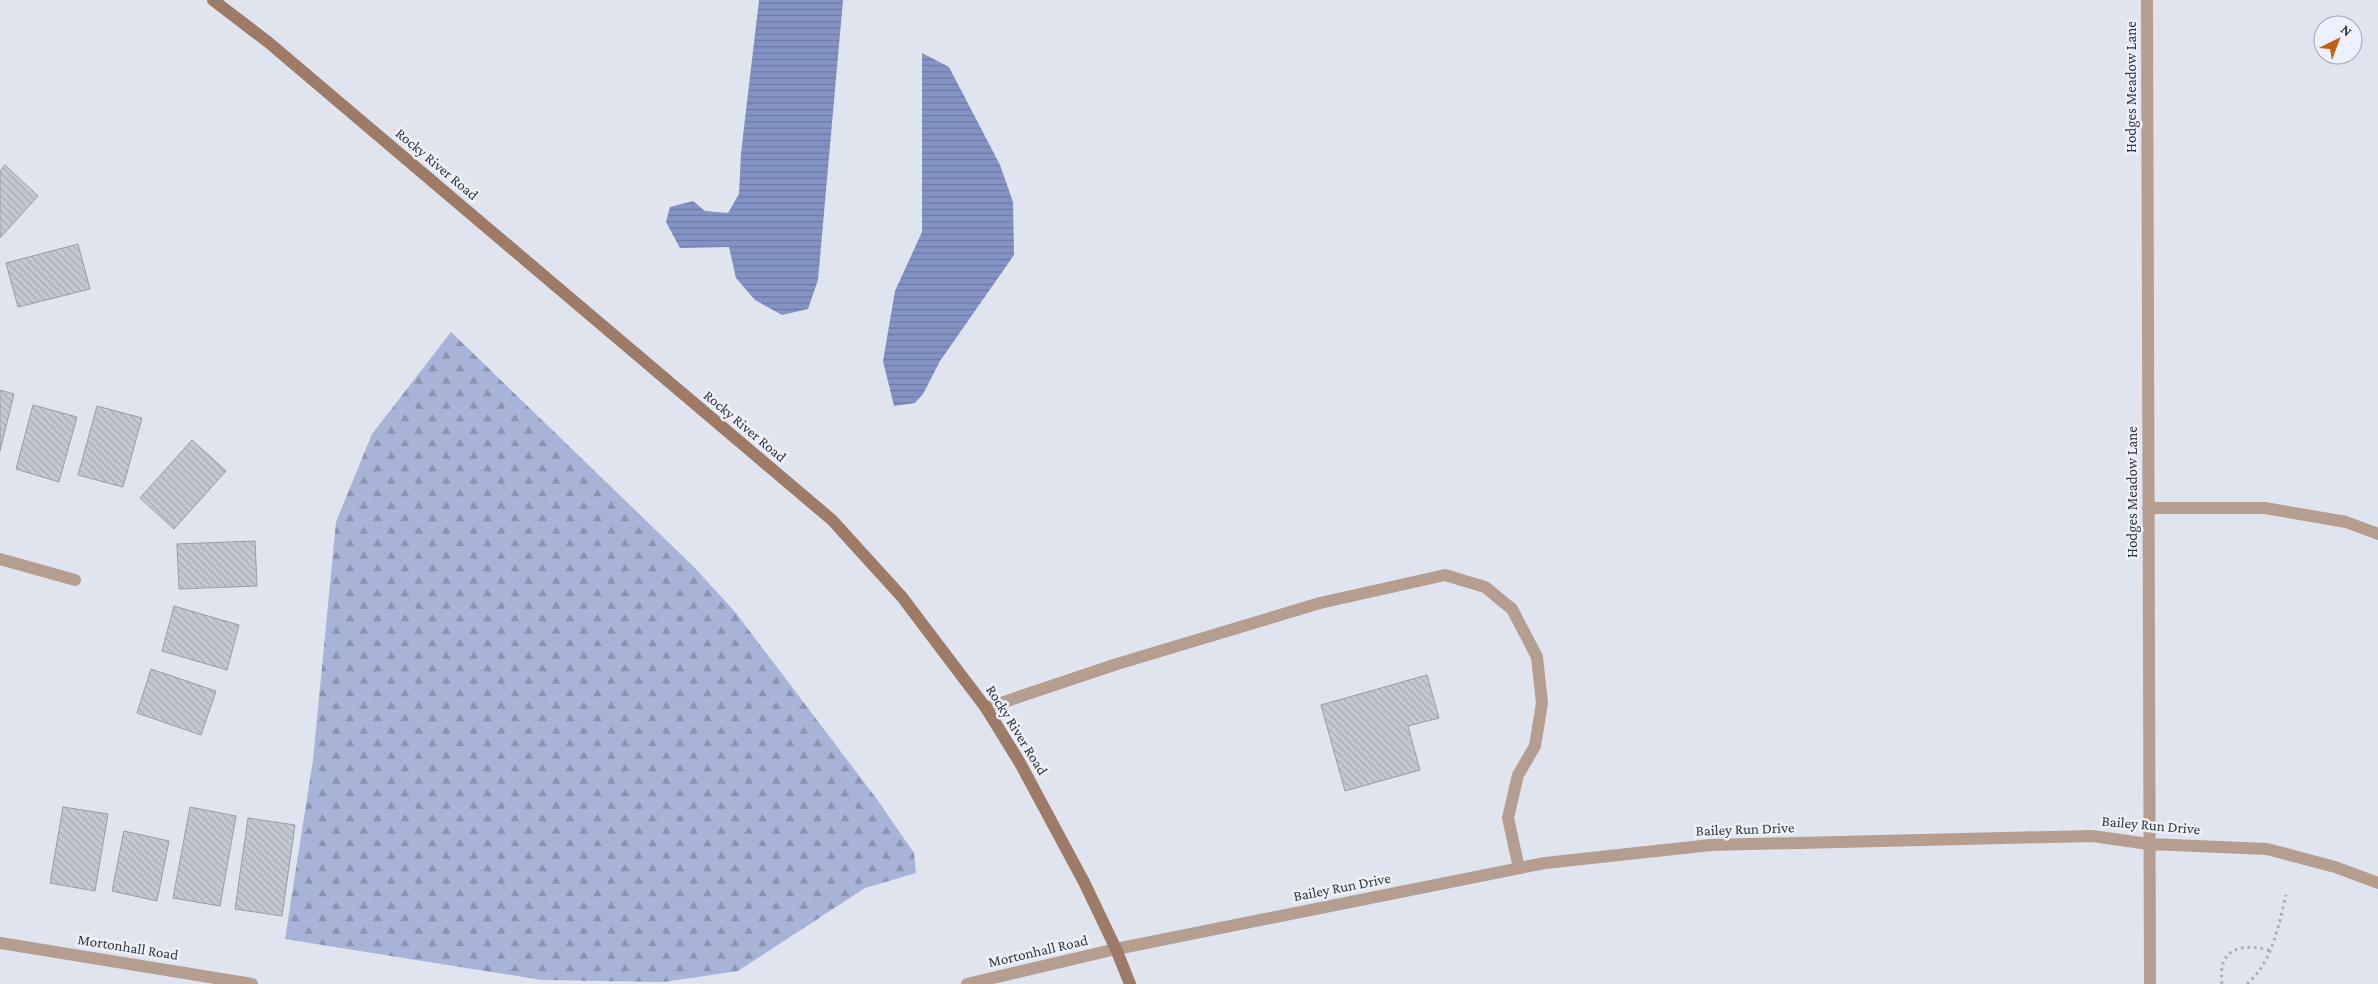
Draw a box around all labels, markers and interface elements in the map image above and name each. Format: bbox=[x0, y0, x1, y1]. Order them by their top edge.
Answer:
north arrow bbox=[2313, 15, 2363, 65]
street label: Hodges Meadow Lane bbox=[2123, 21, 2140, 153]
text: N bbox=[2338, 21, 2356, 40]
street label: Rocky River Road bbox=[392, 125, 481, 204]
street label: Rocky River Road bbox=[700, 387, 789, 466]
street label: Hodges Meadow Lane bbox=[2124, 426, 2141, 558]
street label: Rocky River Road bbox=[982, 682, 1051, 778]
street label: Bailey Run Drive bbox=[2101, 813, 2201, 838]
street label: Bailey Run Drive bbox=[1695, 819, 1795, 840]
street label: Bailey Run Drive bbox=[1292, 870, 1393, 905]
street label: Mortonhall Road bbox=[77, 931, 180, 963]
street label: Mortonhall Road bbox=[987, 932, 1089, 970]

